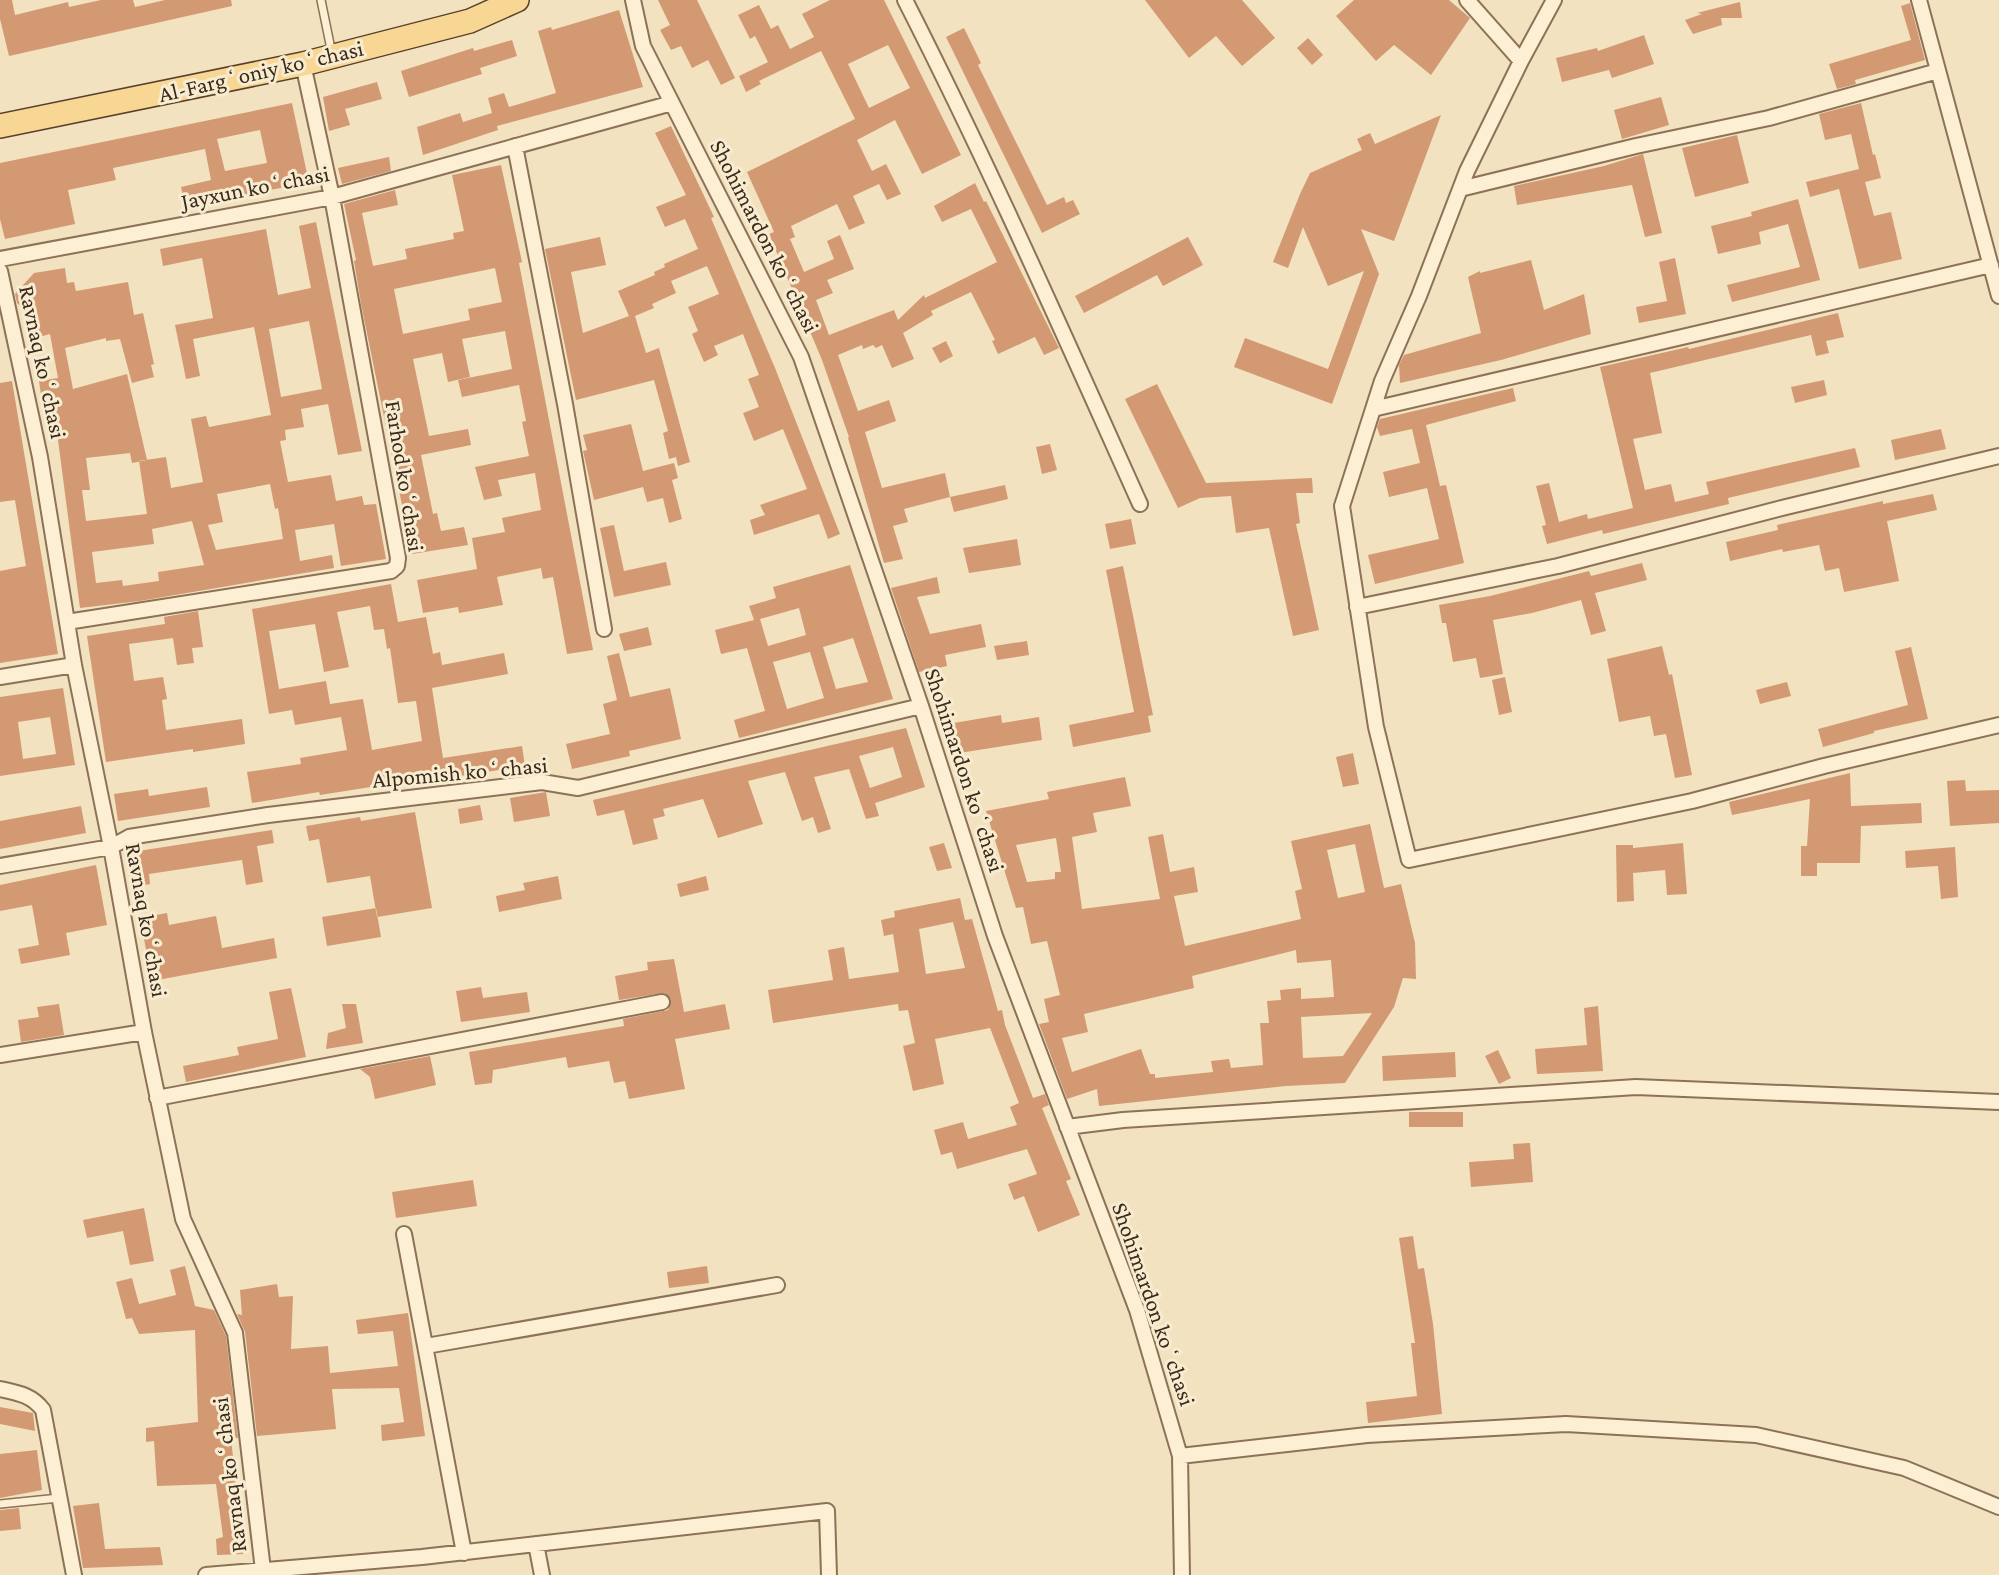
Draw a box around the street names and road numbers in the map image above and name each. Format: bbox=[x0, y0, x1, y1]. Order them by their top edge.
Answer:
street label: Al-Fargʻoniy koʻchasi bbox=[156, 35, 366, 107]
street label: Shohimardon koʻchasi bbox=[705, 135, 825, 337]
street label: Jayxun koʻchasi bbox=[177, 160, 331, 214]
street label: Ravnaq koʻchasi bbox=[14, 283, 72, 441]
street label: Farhod koʻchasi bbox=[380, 398, 430, 554]
street label: Shohimardon koʻchasi bbox=[920, 665, 1010, 875]
street label: Alpomish koʻchasi bbox=[371, 751, 549, 793]
street label: Ravnaq koʻchasi bbox=[121, 841, 173, 999]
street label: Shohimardon koʻchasi bbox=[1107, 1199, 1201, 1409]
street label: Ravnaq koʻchasi bbox=[207, 1396, 251, 1554]

